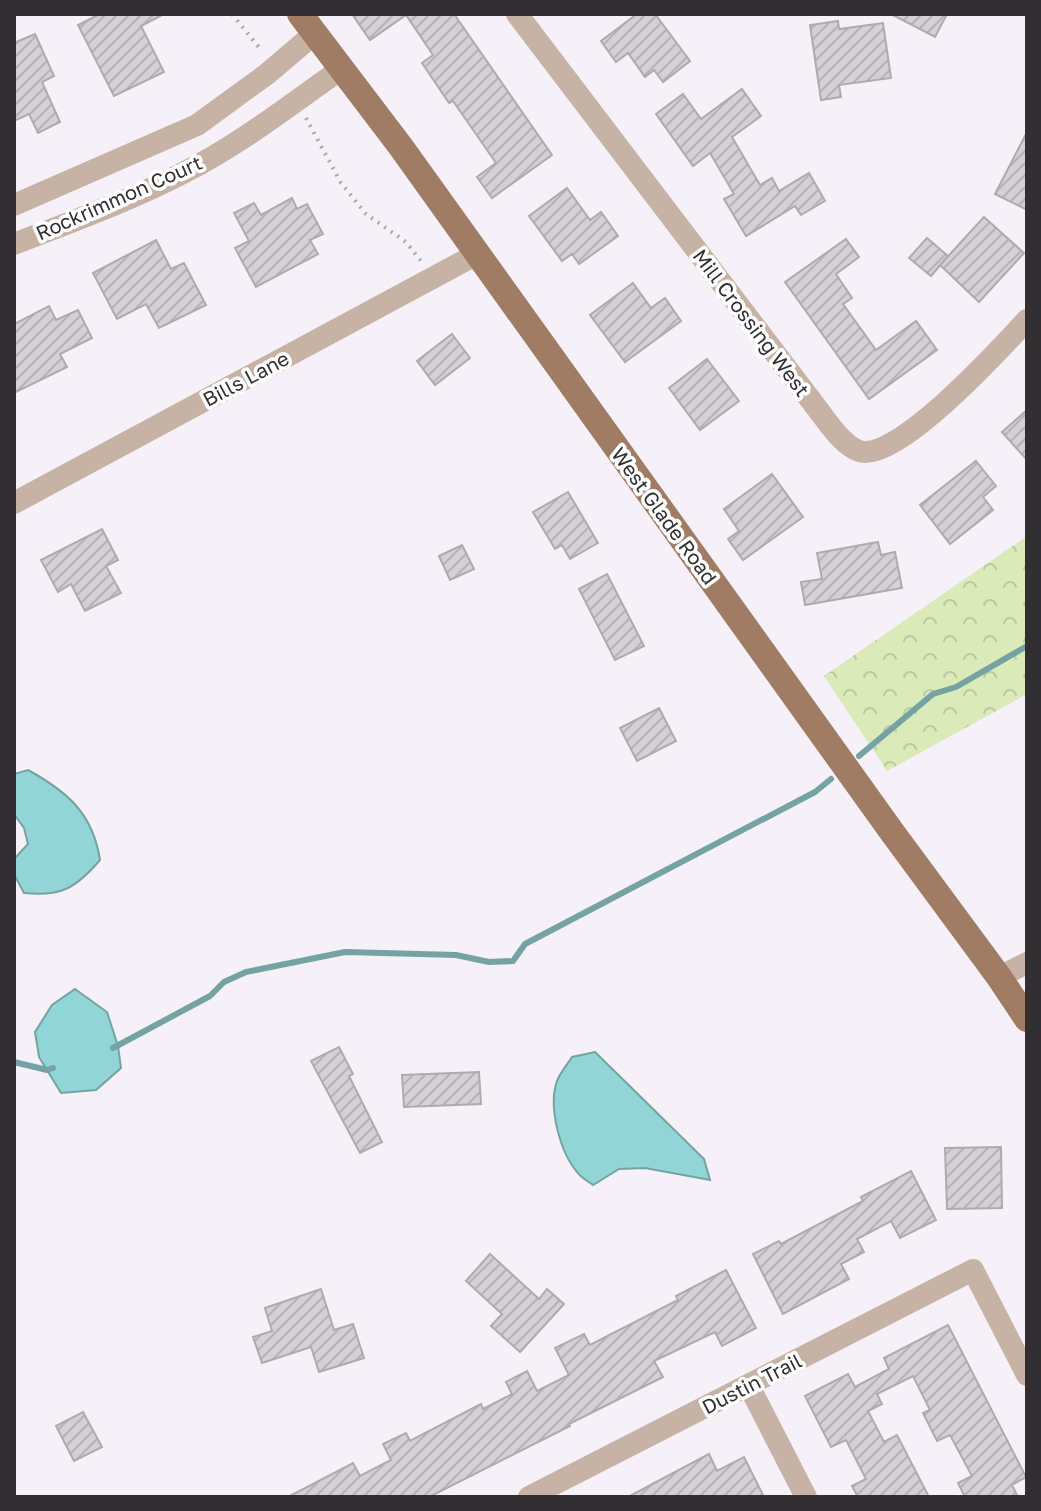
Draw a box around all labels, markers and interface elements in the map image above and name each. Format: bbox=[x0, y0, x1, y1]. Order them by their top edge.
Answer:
street label: Rockrimmon Court bbox=[32, 150, 205, 245]
street label: Mill Crossing West bbox=[689, 244, 815, 401]
street label: Bills Lane bbox=[198, 345, 293, 411]
street label: West Glade Road bbox=[607, 442, 723, 589]
street label: Dustin Trail bbox=[698, 1348, 805, 1418]

